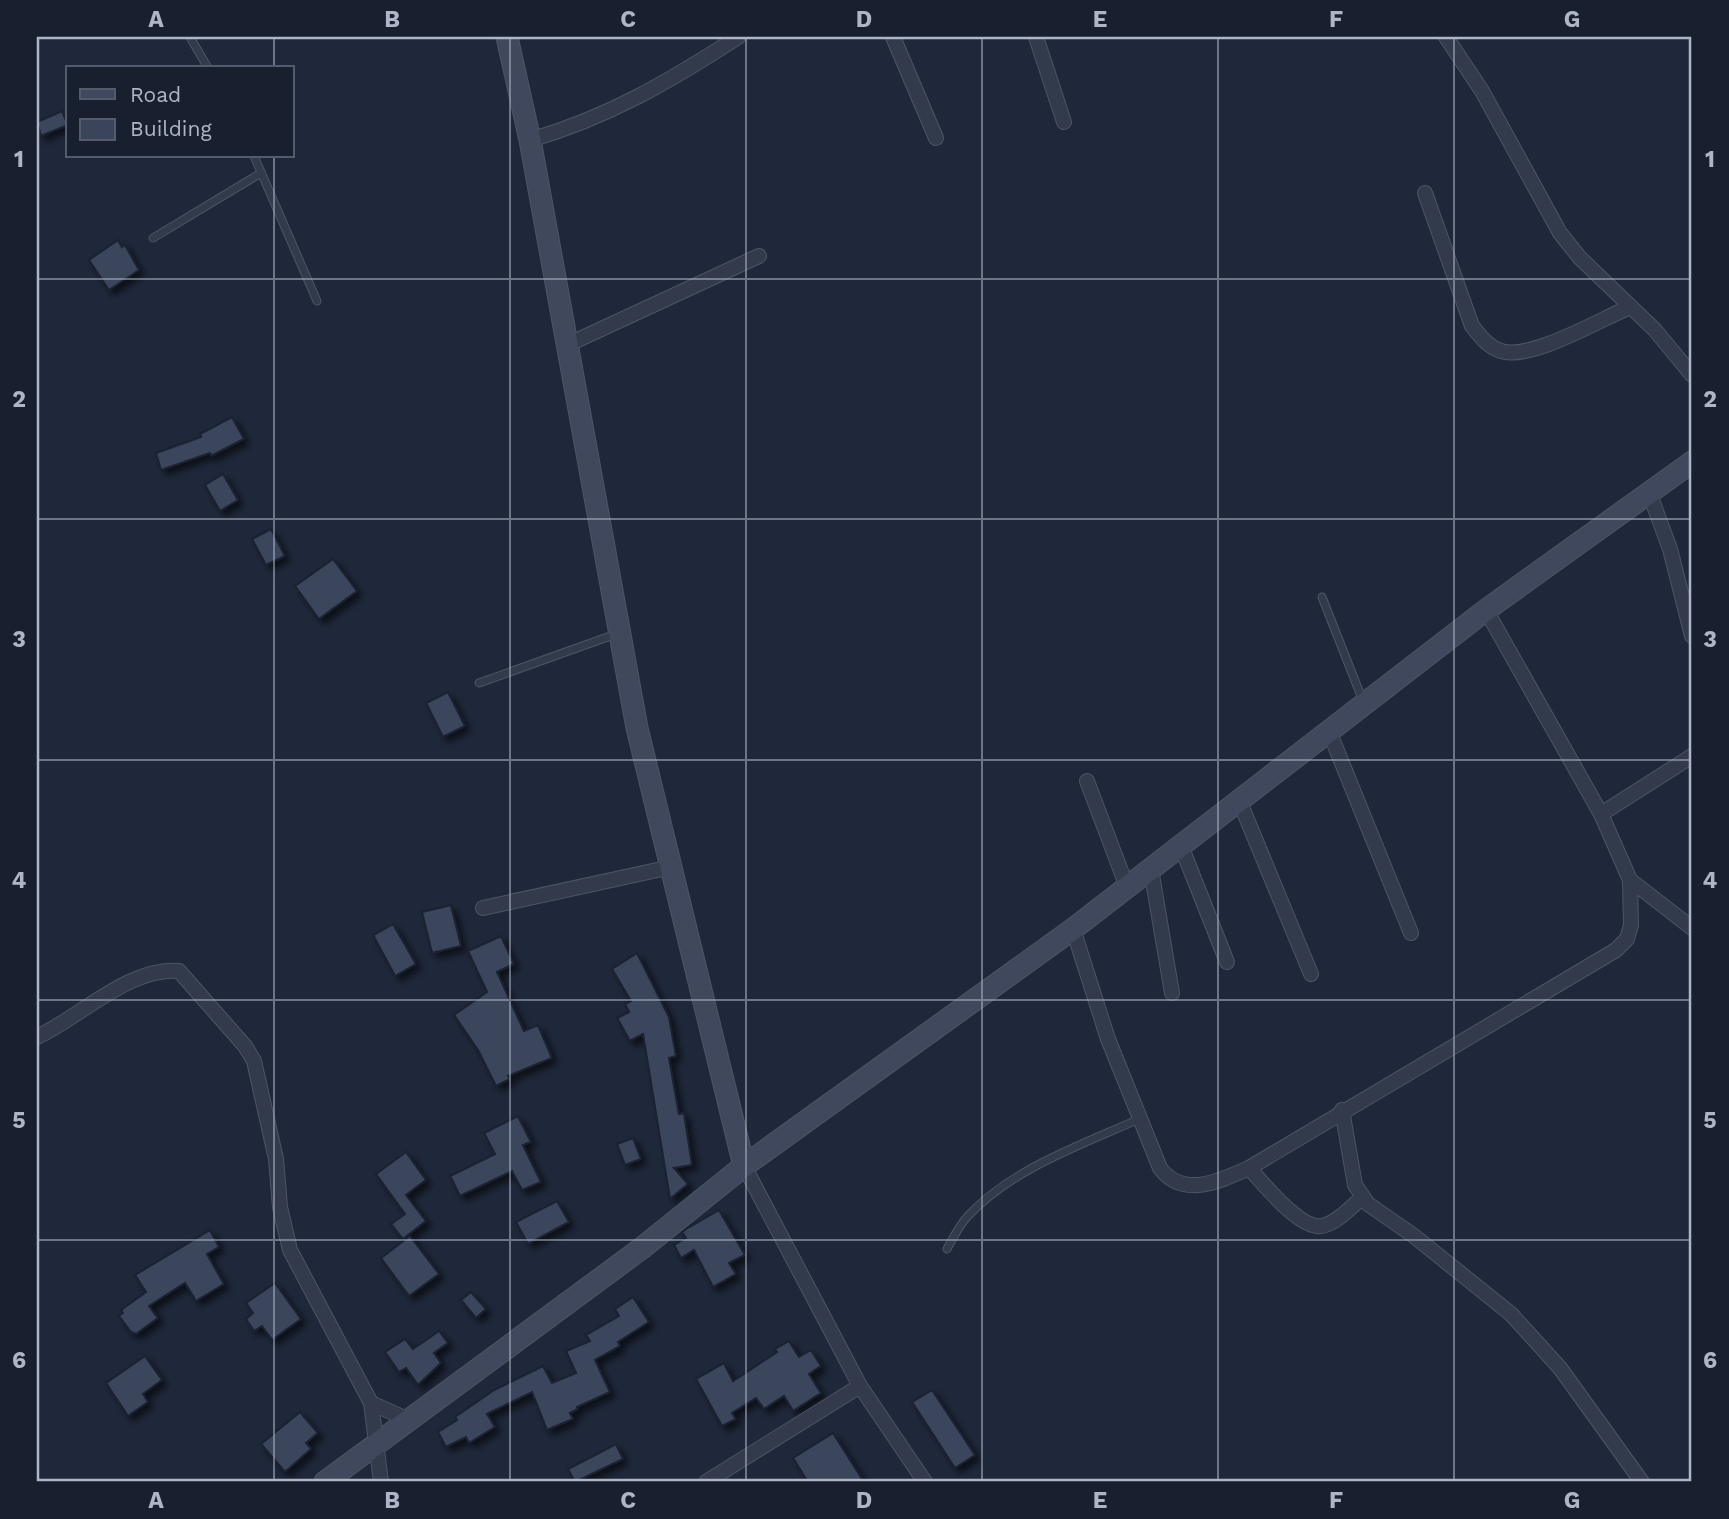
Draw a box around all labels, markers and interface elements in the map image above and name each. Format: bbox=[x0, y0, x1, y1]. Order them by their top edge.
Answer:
text: A bbox=[148, 6, 164, 33]
text: B bbox=[384, 6, 400, 33]
text: C bbox=[620, 6, 636, 33]
text: D bbox=[856, 6, 872, 33]
text: E bbox=[1093, 6, 1107, 33]
text: F bbox=[1329, 6, 1343, 33]
text: G bbox=[1564, 6, 1580, 33]
legend bbox=[66, 66, 294, 158]
text: Road bbox=[130, 82, 181, 107]
text: Building bbox=[130, 116, 212, 141]
text: 1 bbox=[14, 146, 24, 173]
text: 1 bbox=[1705, 146, 1715, 173]
text: 2 bbox=[12, 386, 26, 413]
text: 2 bbox=[1703, 386, 1717, 413]
text: 3 bbox=[12, 626, 26, 653]
text: 3 bbox=[1703, 626, 1717, 653]
text: 4 bbox=[12, 867, 27, 894]
text: 4 bbox=[1703, 867, 1718, 894]
text: 5 bbox=[12, 1107, 26, 1134]
text: 5 bbox=[1703, 1107, 1717, 1134]
text: 6 bbox=[12, 1347, 26, 1374]
text: 6 bbox=[1703, 1347, 1717, 1374]
text: A bbox=[148, 1487, 164, 1514]
text: B bbox=[384, 1487, 400, 1514]
text: C bbox=[620, 1487, 636, 1514]
text: D bbox=[856, 1487, 872, 1514]
text: E bbox=[1093, 1487, 1107, 1514]
text: F bbox=[1329, 1487, 1343, 1514]
text: G bbox=[1564, 1487, 1580, 1514]

